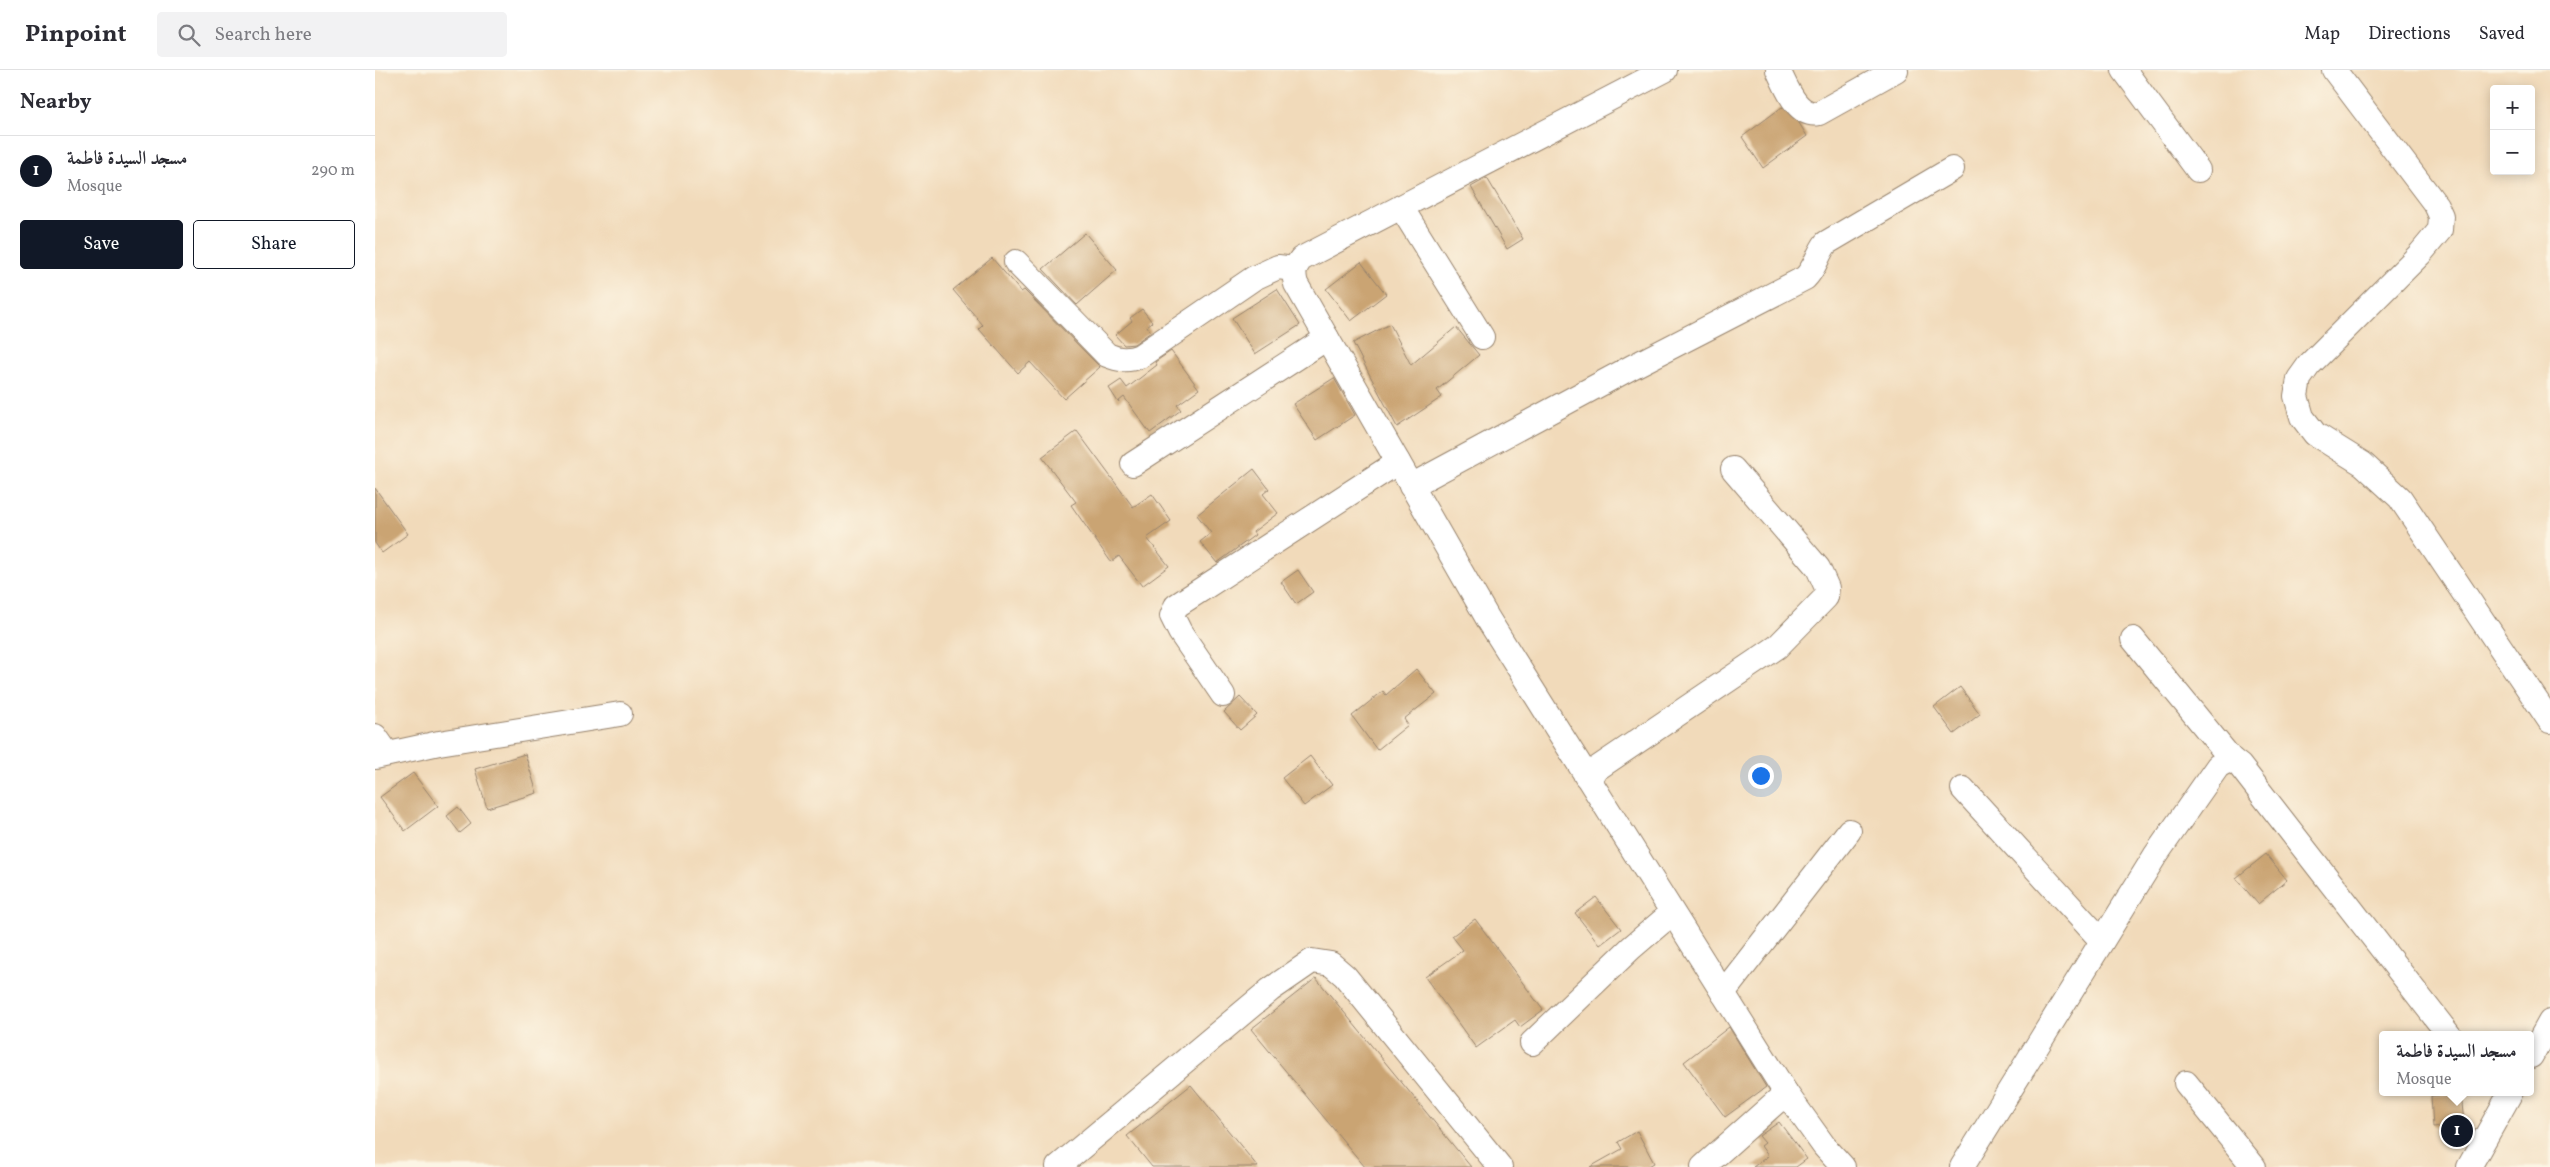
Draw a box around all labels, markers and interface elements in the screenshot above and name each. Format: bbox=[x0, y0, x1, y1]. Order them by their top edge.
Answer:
search box bbox=[157, 12, 507, 57]
text: Pinpoint bbox=[25, 18, 127, 52]
icon: search bbox=[175, 21, 203, 49]
text: Search here bbox=[215, 22, 312, 48]
text: Map bbox=[2304, 22, 2340, 47]
text: Directions bbox=[2368, 22, 2451, 47]
text: Saved bbox=[2479, 22, 2525, 47]
map controls bbox=[2490, 85, 2535, 175]
button: + bbox=[2490, 85, 2535, 130]
text: Nearby bbox=[20, 88, 91, 117]
button: − bbox=[2490, 130, 2535, 175]
text: مسجد السيدة فاطمة bbox=[67, 146, 187, 172]
text: 1 bbox=[33, 160, 39, 182]
text: 290 m bbox=[311, 160, 355, 182]
text: Mosque bbox=[67, 176, 122, 198]
button: Save bbox=[20, 220, 183, 269]
button: Share bbox=[193, 220, 355, 269]
your location bbox=[1748, 763, 1774, 789]
popup bbox=[2379, 1031, 2534, 1096]
text: مسجد السيدة فاطمة bbox=[2396, 1039, 2517, 1065]
text: Mosque bbox=[2396, 1069, 2452, 1091]
pin: 1 bbox=[2441, 1112, 2473, 1150]

